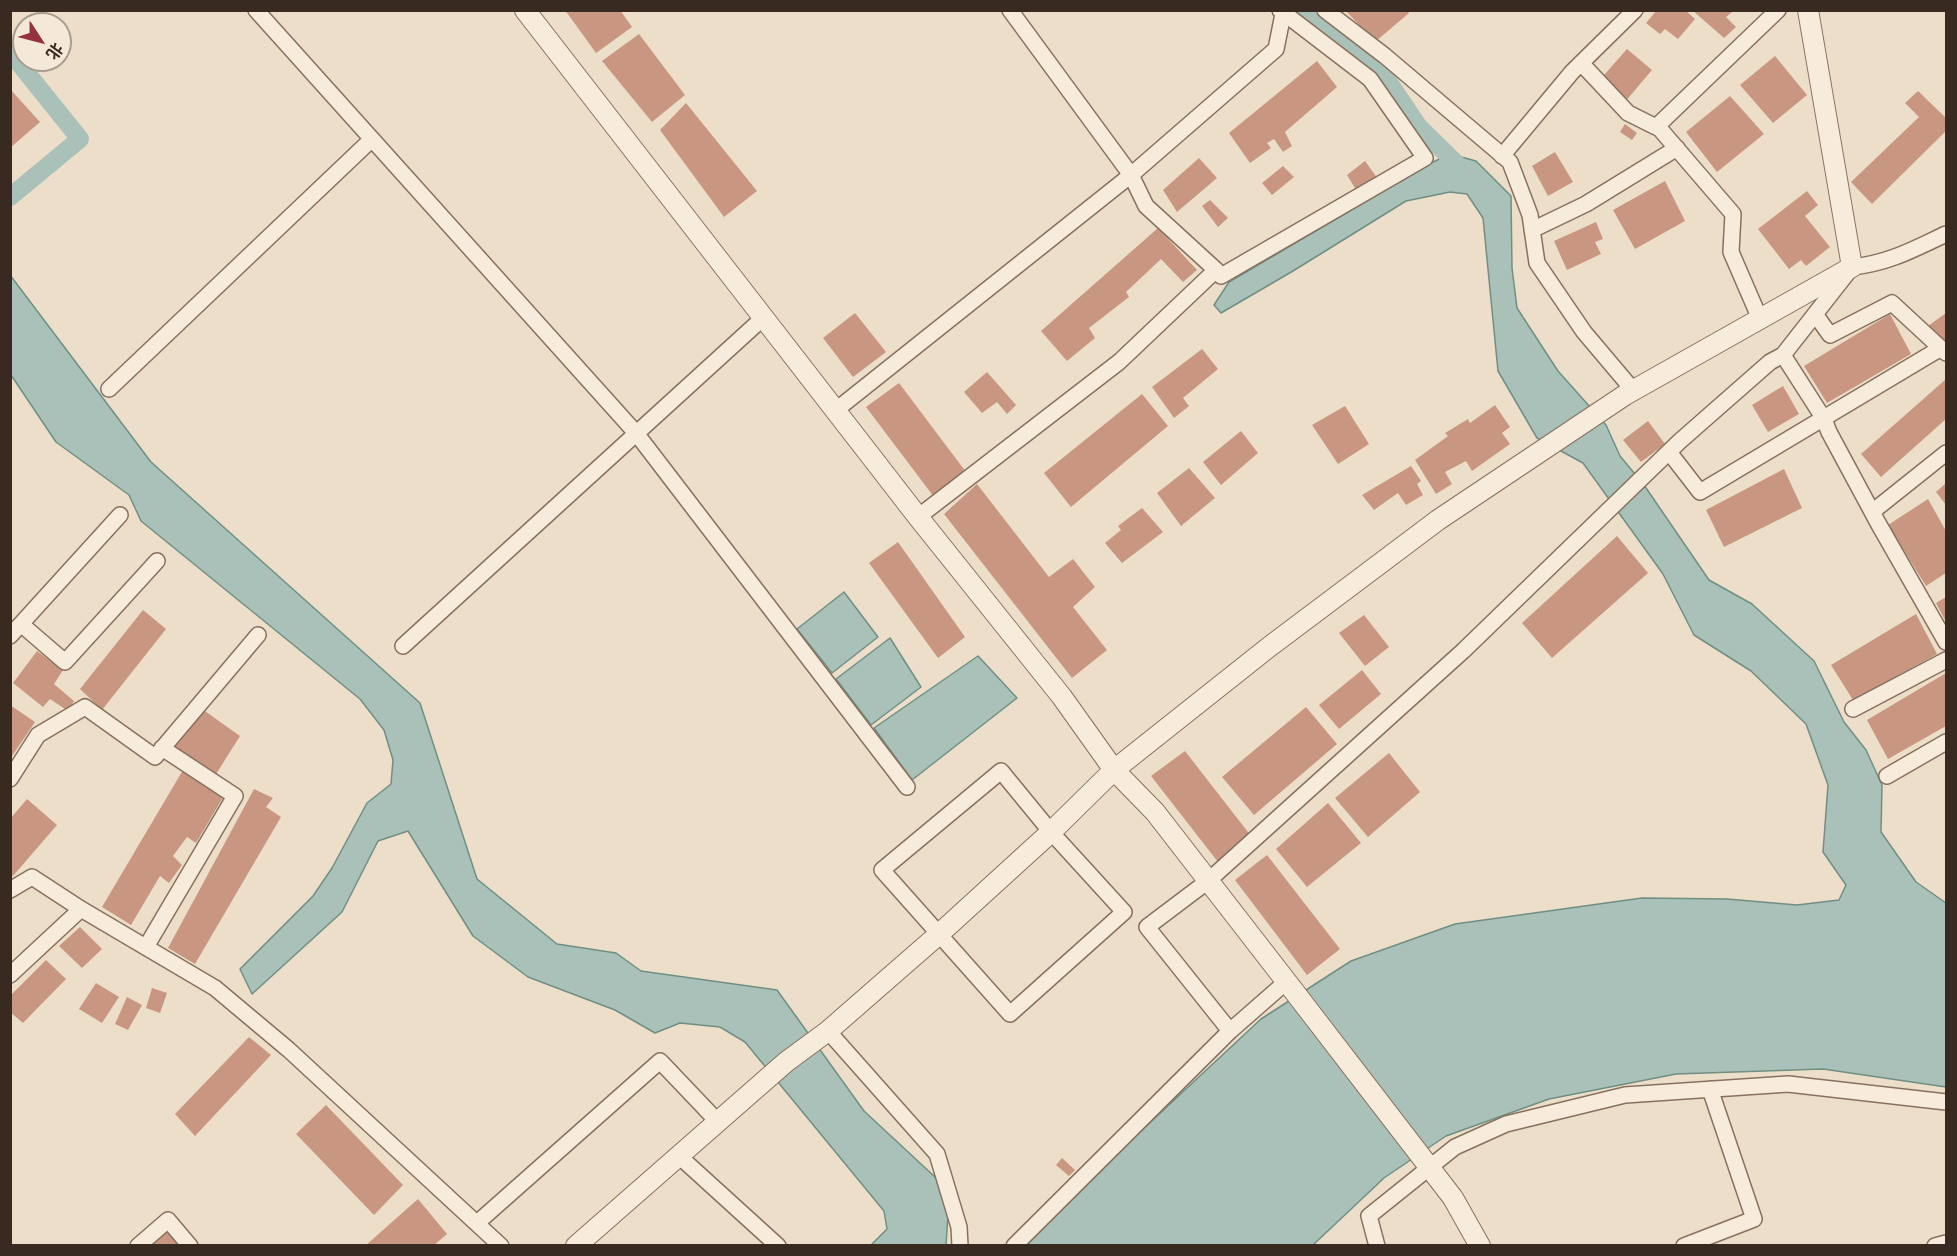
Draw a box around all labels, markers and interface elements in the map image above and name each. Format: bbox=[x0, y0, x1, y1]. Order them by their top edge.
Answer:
north arrow bbox=[12, 12, 72, 72]
text: 北 bbox=[41, 38, 69, 64]

